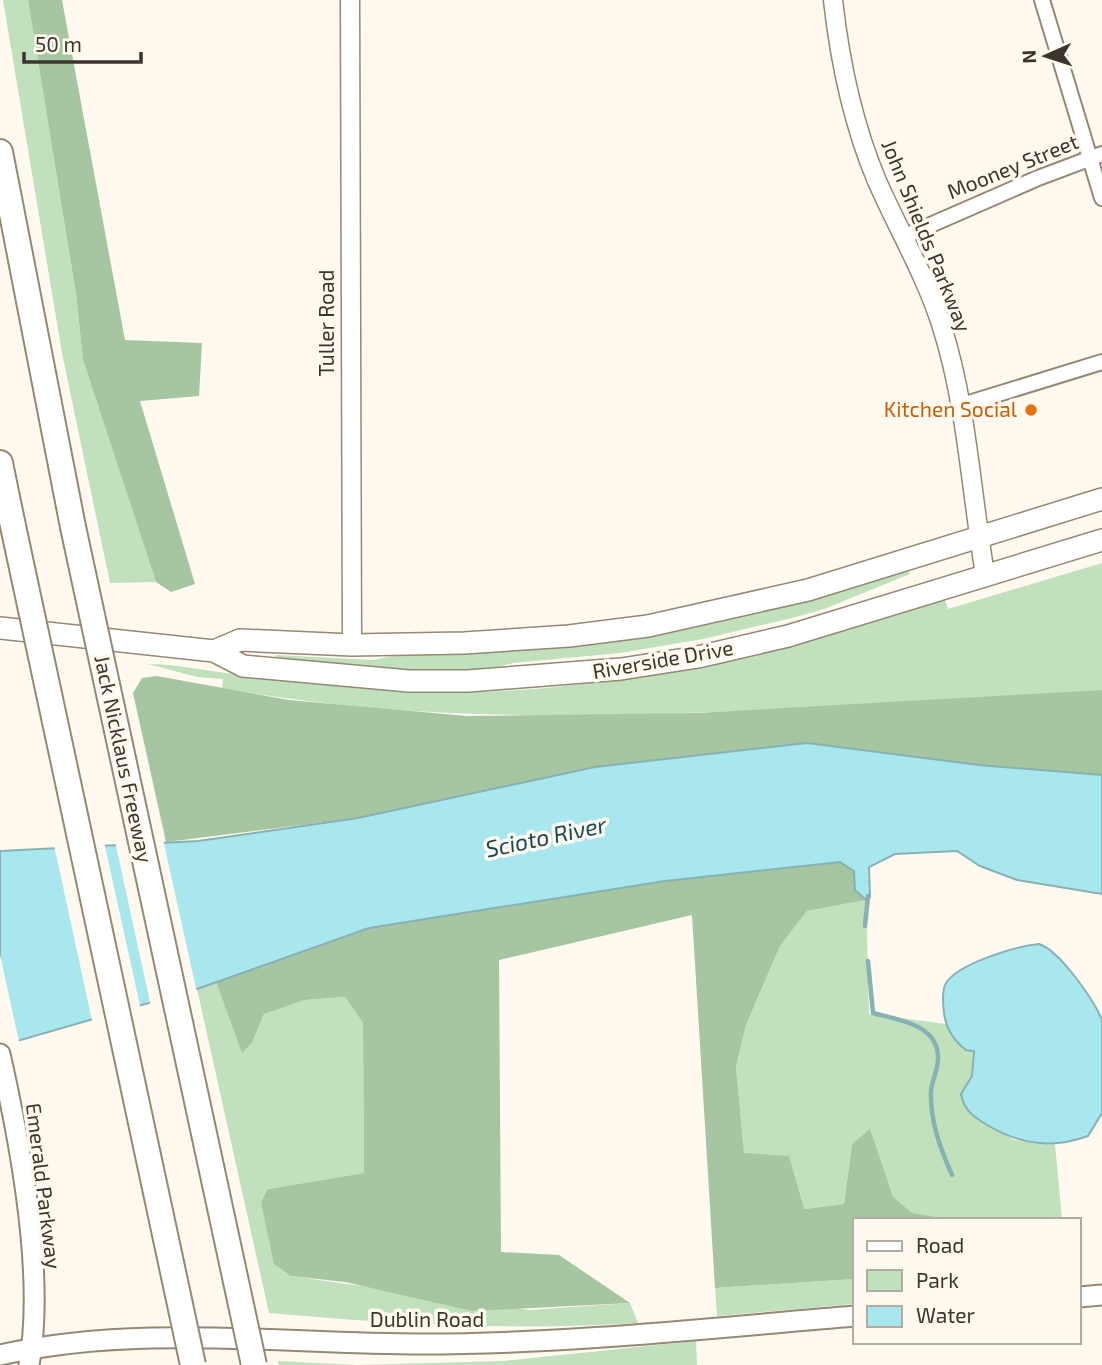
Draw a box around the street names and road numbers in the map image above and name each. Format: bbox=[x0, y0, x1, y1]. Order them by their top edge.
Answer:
street label: Mooney Street bbox=[943, 128, 1082, 203]
street label: John Shields Parkway bbox=[877, 136, 977, 335]
street label: Tuller Road bbox=[313, 269, 338, 377]
street label: Riverside Drive bbox=[590, 634, 735, 683]
street label: Jack Nicklaus Freeway bbox=[90, 653, 159, 865]
street label: Emerald Parkway bbox=[22, 1101, 67, 1270]
street label: Dublin Road bbox=[370, 1306, 484, 1331]

